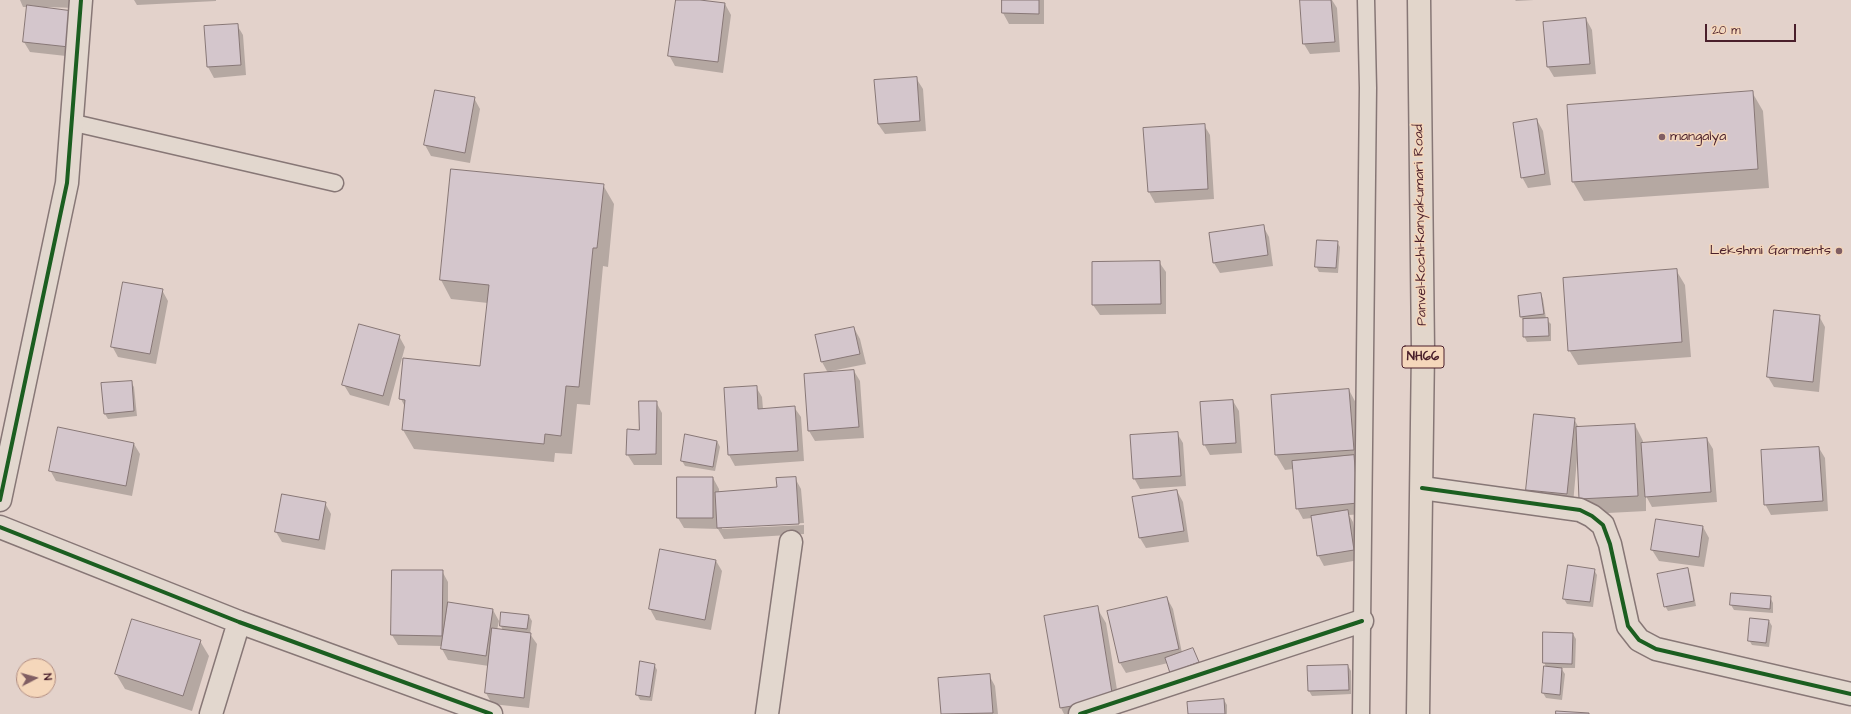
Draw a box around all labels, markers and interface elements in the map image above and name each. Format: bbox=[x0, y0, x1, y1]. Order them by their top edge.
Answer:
scale bar bbox=[1707, 16, 1798, 42]
text: 20 m bbox=[1712, 22, 1741, 39]
street label: Panvel-Kochi-Kanyakumari Road bbox=[1411, 124, 1431, 326]
place label: mangalya bbox=[1670, 129, 1726, 145]
marker: mangalya bbox=[1657, 132, 1667, 142]
place label: Lekshmi Garments bbox=[1710, 243, 1831, 259]
marker: Lekshmi Garments bbox=[1834, 246, 1844, 256]
road number: NH66 bbox=[1402, 346, 1444, 368]
north arrow bbox=[16, 658, 56, 698]
text: N bbox=[40, 673, 55, 681]

